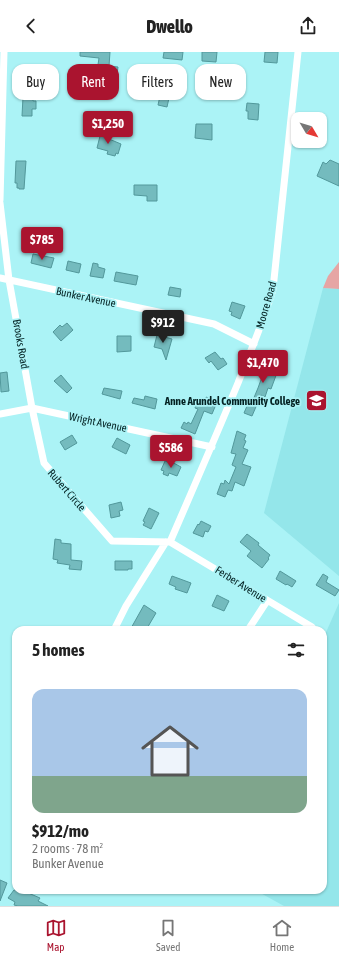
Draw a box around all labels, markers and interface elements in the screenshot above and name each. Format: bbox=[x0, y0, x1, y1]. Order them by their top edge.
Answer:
icon: back bbox=[20, 15, 42, 37]
icon: share bbox=[297, 15, 319, 37]
text: Dwello bbox=[146, 16, 193, 37]
chip: Buy bbox=[12, 64, 59, 100]
chip: Rent bbox=[67, 64, 119, 100]
chip: Filters bbox=[127, 64, 187, 100]
chip: New bbox=[195, 64, 246, 100]
pin: $1,250 bbox=[75, 111, 141, 145]
north arrow bbox=[291, 112, 327, 148]
map controls bbox=[291, 112, 327, 148]
text: $1,250 bbox=[92, 116, 124, 131]
pin: $785 bbox=[18, 227, 66, 261]
text: $785 bbox=[30, 232, 54, 247]
street label: Moore Road bbox=[254, 280, 278, 330]
street label: Bunker Avenue bbox=[55, 285, 117, 309]
pin: $912 bbox=[139, 310, 187, 344]
text: $912 bbox=[151, 315, 175, 330]
street label: Brooks Road bbox=[11, 318, 31, 370]
pin: $1,470 bbox=[230, 350, 296, 384]
text: $1,470 bbox=[247, 355, 279, 370]
school or university icon: Anne Arundel Community College bbox=[303, 388, 329, 414]
place label: Anne Arundel Community College bbox=[164, 395, 300, 407]
street label: Wright Avenue bbox=[68, 410, 128, 434]
pin: $586 bbox=[147, 435, 195, 469]
text: $586 bbox=[159, 440, 183, 455]
street label: Rubert Circle bbox=[46, 467, 88, 513]
street label: Ferber Avenue bbox=[213, 564, 269, 604]
icon: filters bbox=[285, 639, 307, 661]
text: 5 homes bbox=[32, 640, 85, 660]
icon: home bbox=[134, 715, 206, 787]
text: $912/mo bbox=[32, 821, 89, 841]
text: 2 rooms · 78 m² bbox=[32, 841, 103, 856]
text: Bunker Avenue bbox=[32, 856, 104, 871]
tab: Map bbox=[45, 917, 67, 953]
tab: Saved bbox=[156, 917, 180, 953]
tab: Home bbox=[270, 917, 294, 953]

